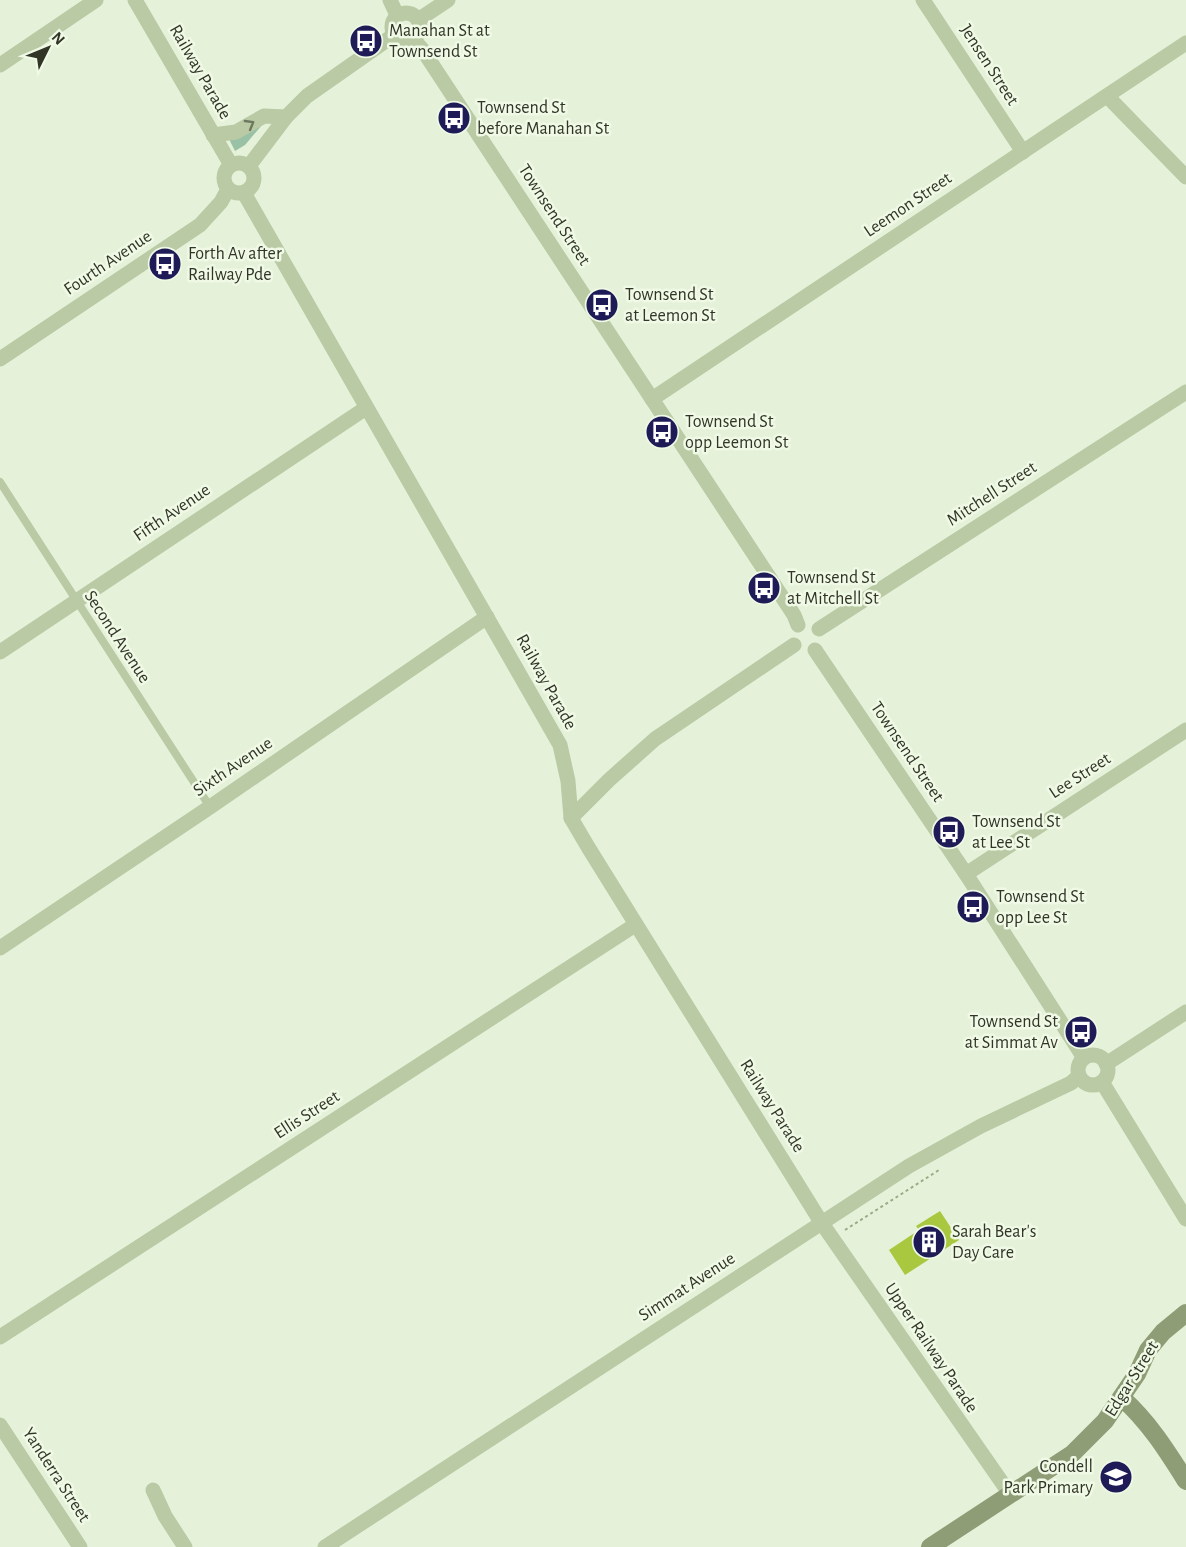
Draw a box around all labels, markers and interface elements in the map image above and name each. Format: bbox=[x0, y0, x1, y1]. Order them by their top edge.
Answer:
north arrow bbox=[18, 18, 78, 78]
street label: Jensen Street bbox=[956, 21, 1022, 109]
street label: Railway Parade bbox=[166, 22, 234, 122]
place label: Manahan St at Townsend St bbox=[389, 22, 490, 61]
bus stop icon: Manahan St at Townsend St bbox=[348, 23, 384, 59]
text: N bbox=[49, 29, 68, 48]
place label: Townsend St before Manahan St bbox=[477, 99, 609, 138]
bus stop icon: Townsend St before Manahan St bbox=[436, 100, 472, 136]
one-way arrow bbox=[244, 120, 254, 132]
street label: Townsend Street bbox=[515, 161, 593, 269]
street label: Leemon Street bbox=[861, 169, 955, 241]
street label: Fourth Avenue bbox=[61, 227, 155, 299]
place label: Forth Av after Railway Pde bbox=[188, 245, 282, 284]
bus stop icon: Forth Av after Railway Pde bbox=[147, 246, 183, 282]
place label: Townsend St at Leemon St bbox=[625, 286, 716, 325]
bus stop icon: Townsend St at Leemon St bbox=[584, 287, 620, 323]
place label: Townsend St opp Leemon St bbox=[685, 413, 789, 452]
bus stop icon: Townsend St opp Leemon St bbox=[644, 414, 680, 450]
street label: Mitchell Street bbox=[944, 458, 1040, 530]
street label: Fifth Avenue bbox=[130, 481, 214, 545]
place label: Townsend St at Mitchell St bbox=[787, 569, 879, 608]
bus stop icon: Townsend St at Mitchell St bbox=[746, 570, 782, 606]
street label: Second Avenue bbox=[81, 588, 153, 686]
street label: Railway Parade bbox=[512, 631, 580, 733]
street label: Townsend Street bbox=[867, 699, 947, 806]
street label: Sixth Avenue bbox=[190, 734, 276, 800]
street label: Lee Street bbox=[1046, 749, 1114, 802]
place label: Townsend St at Lee St bbox=[972, 813, 1061, 852]
bus stop icon: Townsend St at Lee St bbox=[931, 814, 967, 850]
place label: Townsend St opp Lee St bbox=[996, 888, 1085, 927]
bus stop icon: Townsend St opp Lee St bbox=[955, 889, 991, 925]
place label: Townsend St at Simmat Av bbox=[965, 1013, 1058, 1052]
bus stop icon: Townsend St at Simmat Av bbox=[1063, 1014, 1099, 1050]
street label: Railway Parade bbox=[736, 1056, 808, 1156]
street label: Ellis Street bbox=[271, 1087, 343, 1143]
place label: Sarah Bear's Day Care bbox=[952, 1223, 1036, 1262]
building icon: Sarah Bear's Day Care bbox=[911, 1224, 947, 1260]
street label: Simmat Avenue bbox=[636, 1249, 738, 1325]
street label: Upper Railway Parade bbox=[881, 1280, 981, 1416]
street label: Edgar Street bbox=[1102, 1338, 1162, 1420]
street label: Yanderra Street bbox=[19, 1425, 93, 1526]
place label: Condell Park Primary bbox=[1003, 1458, 1093, 1497]
school or university icon: Condell Park Primary bbox=[1098, 1459, 1134, 1495]

